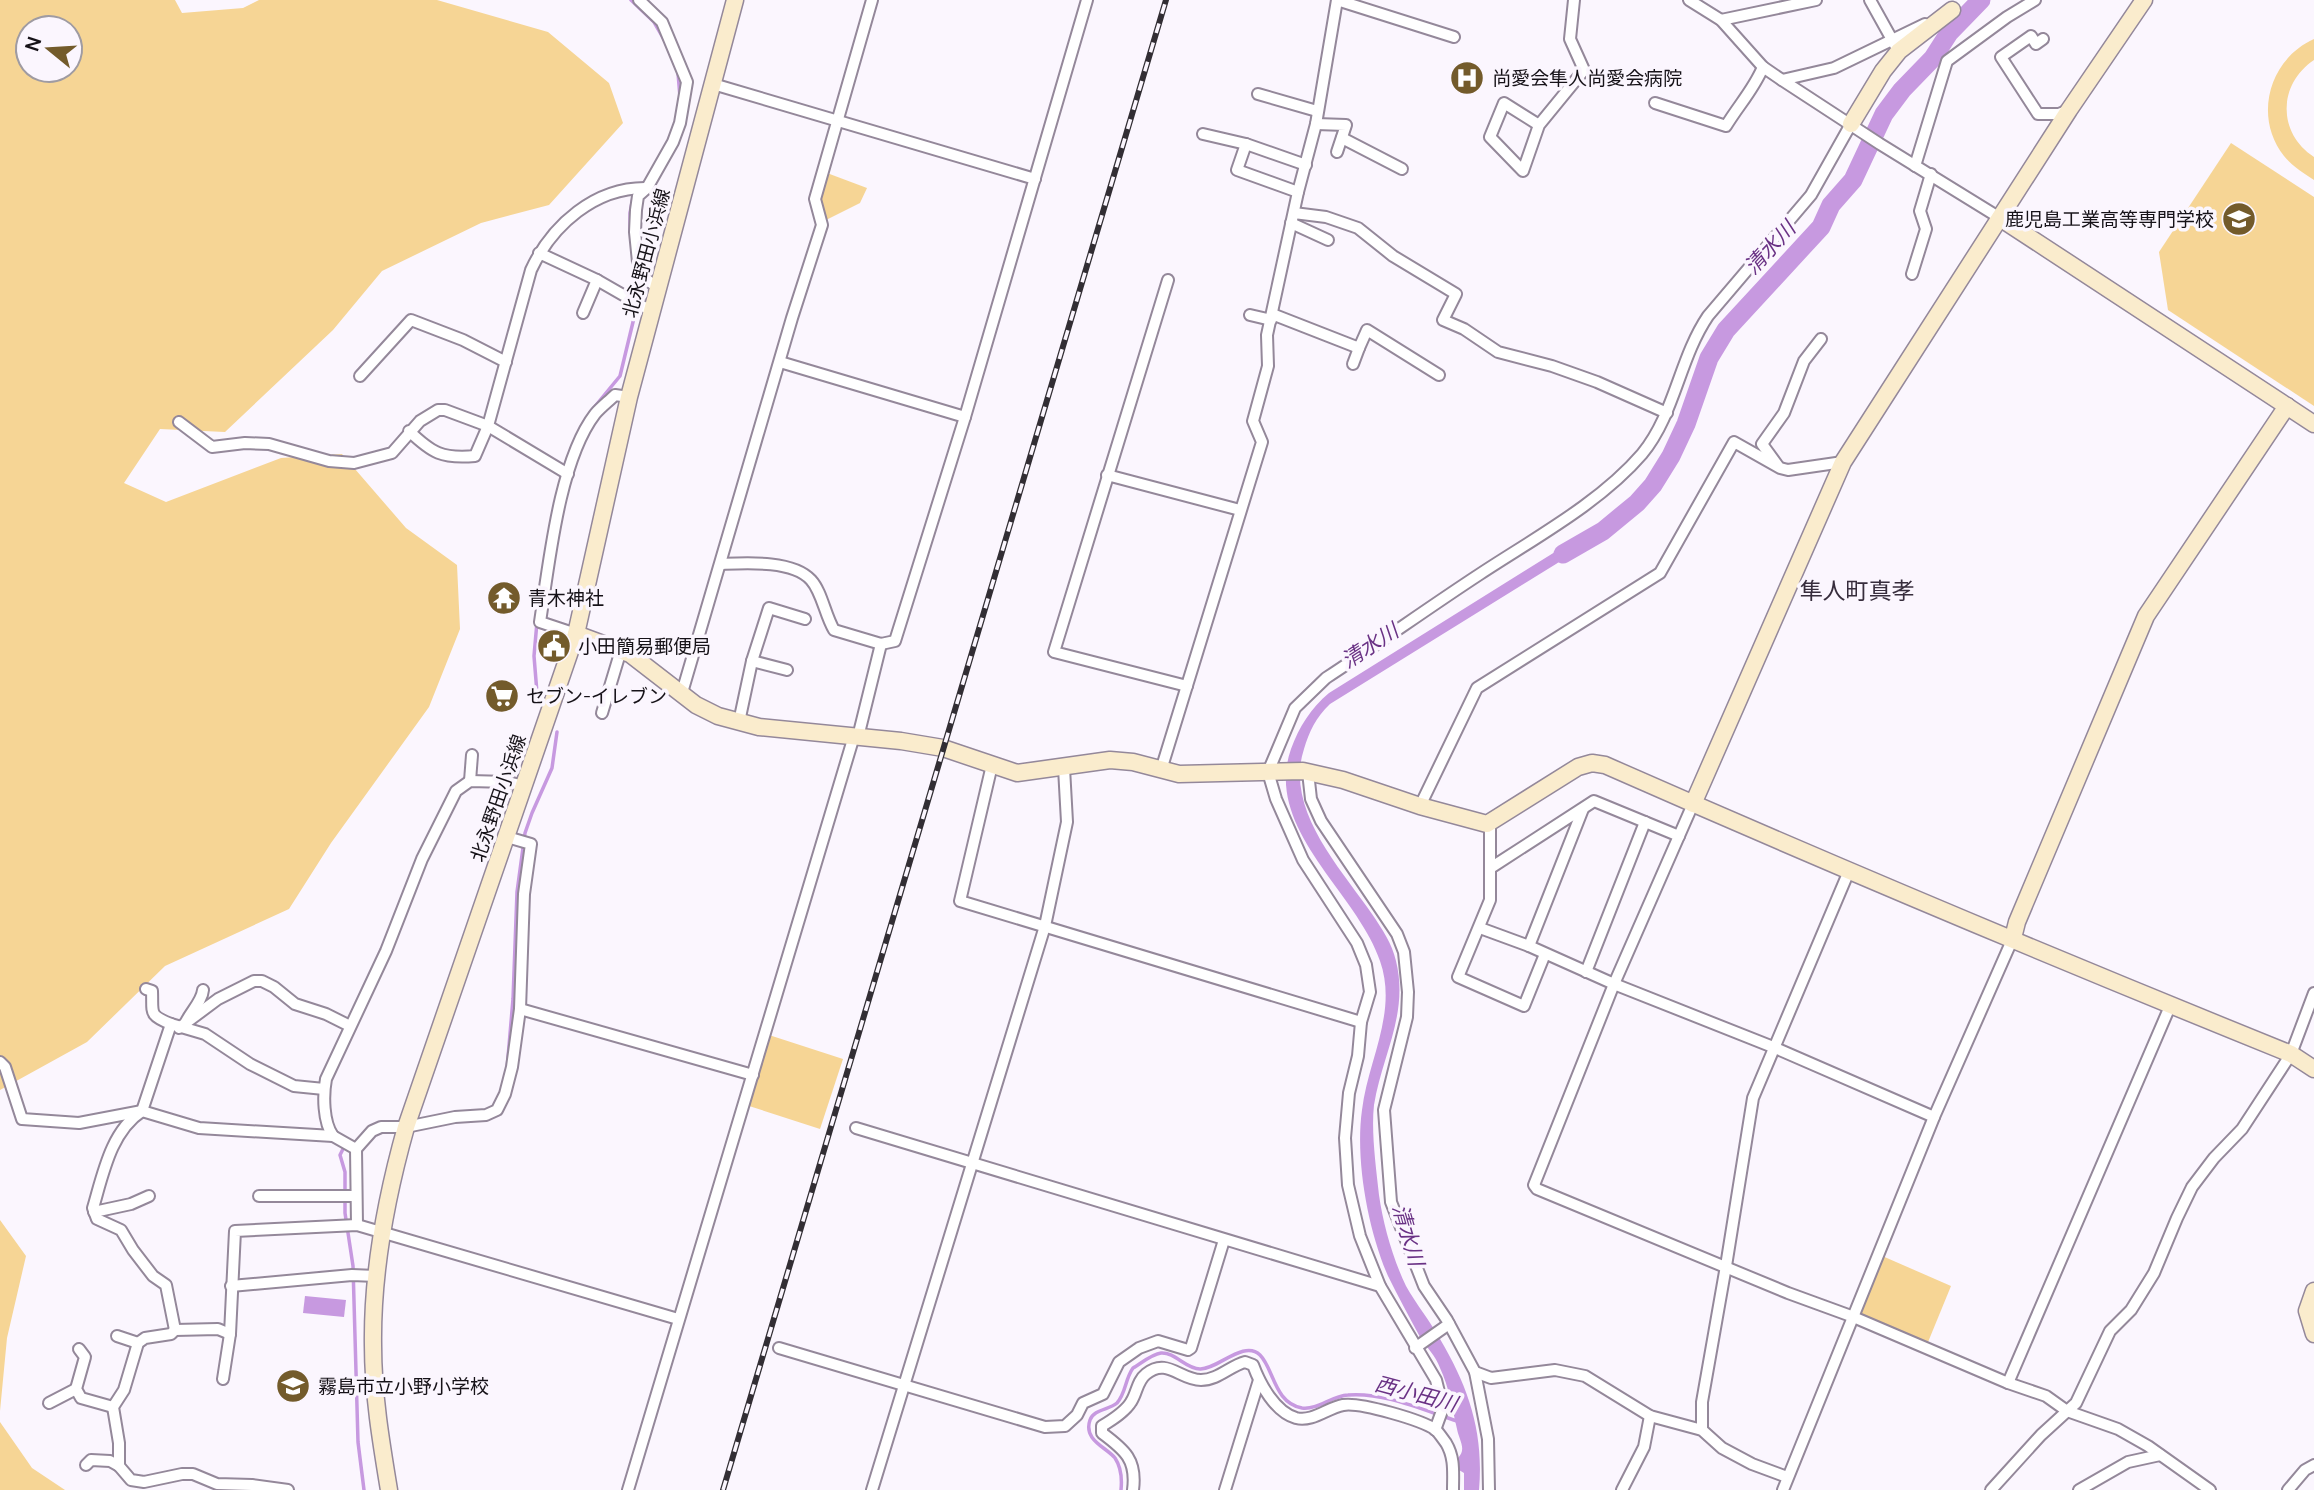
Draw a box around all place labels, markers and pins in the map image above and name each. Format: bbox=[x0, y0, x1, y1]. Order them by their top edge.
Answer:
hospital icon: 尚愛会隼人尚愛会病院 bbox=[1448, 59, 1486, 97]
place label: 尚愛会隼人尚愛会病院 bbox=[1492, 65, 1682, 91]
school or university icon: 鹿児島工業高等専門学校 bbox=[2220, 200, 2258, 238]
place label: 鹿児島工業高等専門学校 bbox=[2005, 206, 2214, 232]
temple icon: 青木神社 bbox=[485, 579, 523, 617]
place label: 青木神社 bbox=[528, 585, 604, 611]
public building icon: 小田簡易郵便局 bbox=[535, 627, 573, 665]
place label: 小田簡易郵便局 bbox=[578, 633, 711, 659]
supermarket icon: セブン-イレブン bbox=[483, 677, 521, 715]
place label: セブン-イレブン bbox=[526, 683, 667, 709]
school or university icon: 霧島市立小野小学校 bbox=[274, 1367, 312, 1405]
place label: 霧島市立小野小学校 bbox=[318, 1373, 489, 1399]

